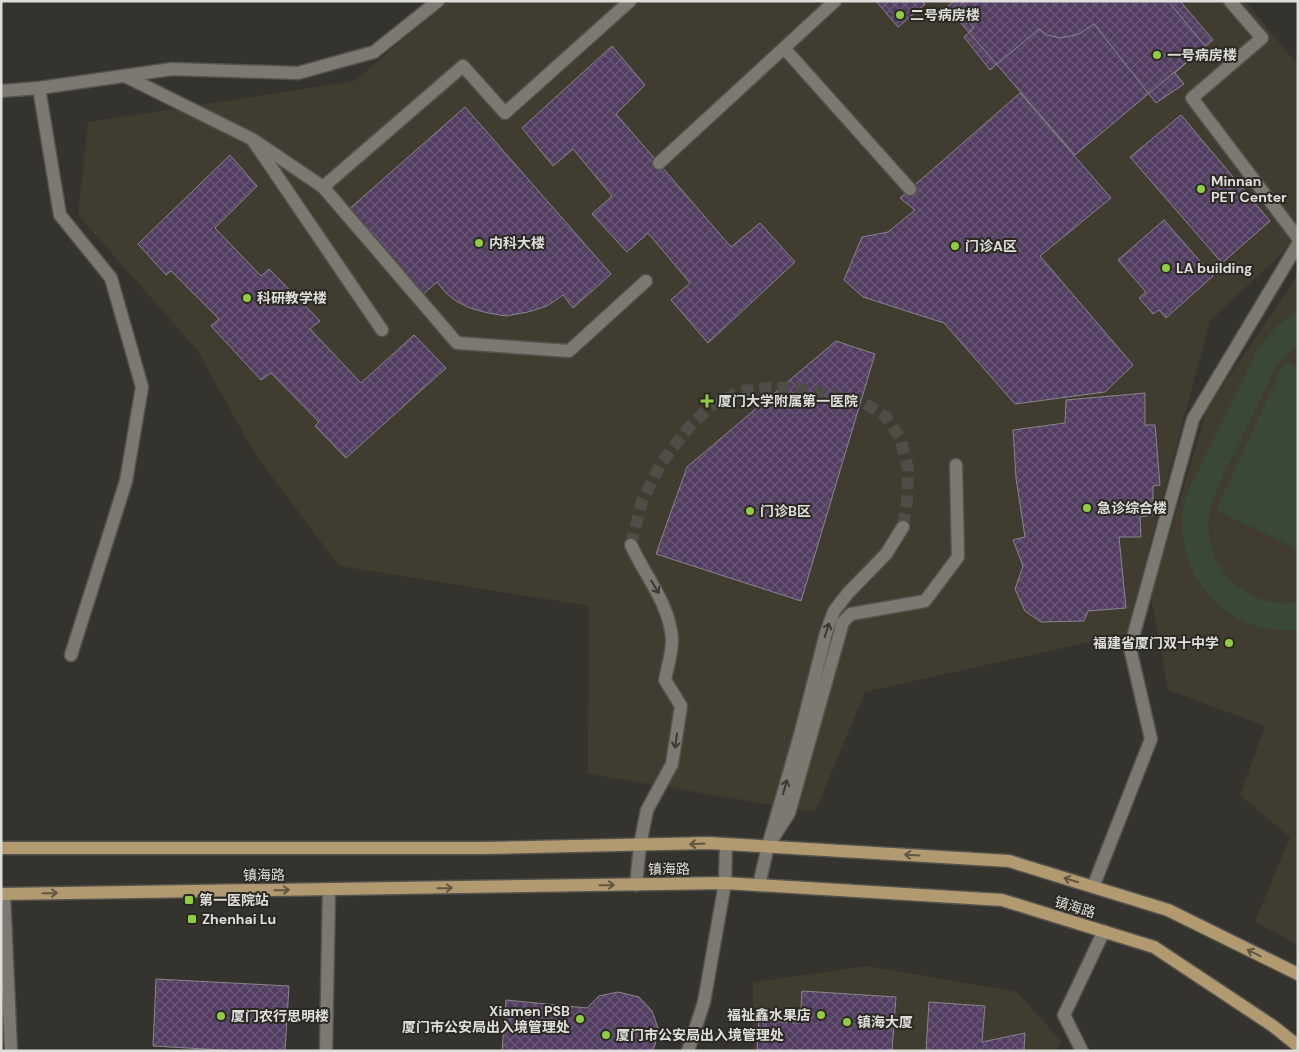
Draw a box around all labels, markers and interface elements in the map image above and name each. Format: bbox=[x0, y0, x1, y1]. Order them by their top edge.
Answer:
place label: 二号病房楼 bbox=[910, 6, 980, 24]
marker: 二号病房楼 bbox=[894, 9, 906, 21]
place label: 一号病房楼 bbox=[1167, 46, 1237, 64]
marker: 一号病房楼 bbox=[1151, 49, 1163, 61]
place label: Minnan PET Center bbox=[1211, 172, 1287, 206]
marker: Minnan PET Center bbox=[1195, 183, 1207, 195]
place label: 内科大楼 bbox=[489, 234, 545, 252]
marker: 内科大楼 bbox=[473, 237, 485, 249]
place label: 门诊A区 bbox=[965, 237, 1017, 255]
marker: 门诊A区 bbox=[949, 240, 961, 252]
place label: LA building bbox=[1176, 259, 1252, 277]
marker: LA building bbox=[1160, 262, 1172, 274]
place label: 科研教学楼 bbox=[257, 289, 327, 307]
marker: 科研教学楼 bbox=[241, 292, 253, 304]
place label: 厦门大学附属第一医院 bbox=[718, 392, 858, 410]
marker: 厦门大学附属第一医院 bbox=[700, 394, 714, 408]
place label: 急诊综合楼 bbox=[1097, 499, 1167, 517]
place label: 门诊B区 bbox=[760, 502, 811, 520]
marker: 急诊综合楼 bbox=[1081, 502, 1093, 514]
marker: 门诊B区 bbox=[744, 505, 756, 517]
one-way arrow bbox=[650, 580, 660, 594]
one-way arrow bbox=[823, 623, 832, 639]
place label: 福建省厦门双十中学 bbox=[1093, 634, 1219, 652]
marker: 福建省厦门双十中学 bbox=[1223, 637, 1235, 649]
one-way arrow bbox=[671, 732, 681, 748]
one-way arrow bbox=[780, 780, 790, 796]
one-way arrow bbox=[689, 839, 705, 848]
one-way arrow bbox=[904, 851, 920, 860]
street label: 镇海路 bbox=[648, 860, 690, 878]
street label: 镇海路 bbox=[243, 866, 285, 884]
one-way arrow bbox=[1064, 875, 1080, 885]
one-way arrow bbox=[599, 880, 615, 890]
one-way arrow bbox=[437, 883, 453, 892]
one-way arrow bbox=[274, 885, 290, 895]
one-way arrow bbox=[42, 888, 58, 898]
place label: 第一医院站 bbox=[199, 891, 269, 909]
street label: 镇海路 bbox=[1052, 892, 1098, 922]
marker: 第一医院站 bbox=[183, 894, 195, 906]
place label: Zhenhai Lu bbox=[202, 910, 276, 928]
marker: Zhenhai Lu bbox=[186, 913, 198, 925]
one-way arrow bbox=[1247, 948, 1262, 957]
place label: Xiamen PSB 厦门市公安局出入境管理处 bbox=[402, 1002, 570, 1036]
place label: 福祉鑫水果店 bbox=[727, 1006, 811, 1024]
place label: 厦门农行思明楼 bbox=[231, 1007, 329, 1025]
marker: 福祉鑫水果店 bbox=[815, 1009, 827, 1021]
marker: 厦门农行思明楼 bbox=[215, 1010, 227, 1022]
marker: Xiamen PSB 厦门市公安局出入境管理处 bbox=[574, 1013, 586, 1025]
place label: 镇海大厦 bbox=[857, 1013, 913, 1031]
marker: 镇海大厦 bbox=[841, 1016, 853, 1028]
place label: 厦门市公安局出入境管理处 bbox=[616, 1026, 784, 1044]
marker: 厦门市公安局出入境管理处 bbox=[600, 1029, 612, 1041]

